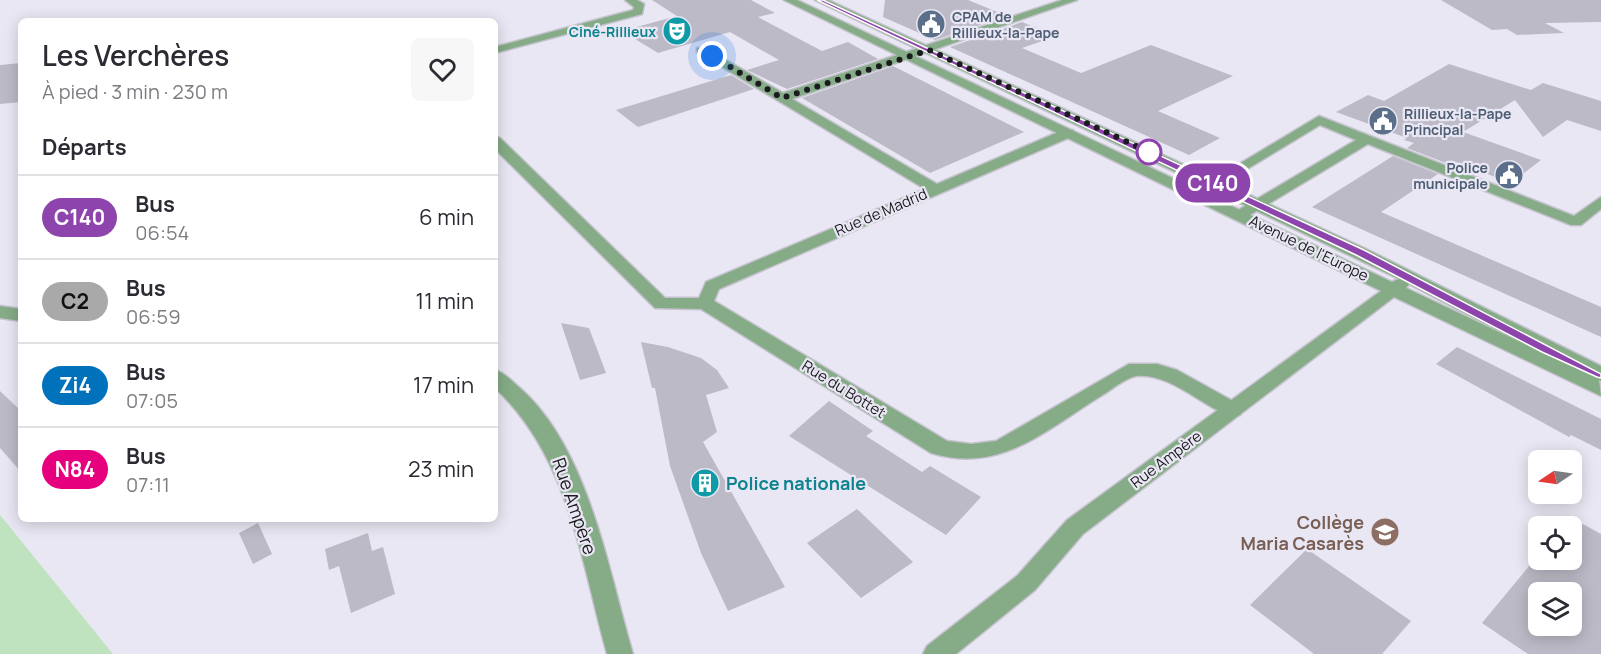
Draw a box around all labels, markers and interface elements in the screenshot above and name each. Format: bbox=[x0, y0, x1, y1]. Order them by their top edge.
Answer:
place label: CPAM de Rillieux-la-Pape bbox=[952, 7, 1060, 42]
public building icon: CPAM de Rillieux-la-Pape bbox=[915, 8, 947, 40]
theatre icon: Ciné-Rillieux bbox=[661, 15, 693, 47]
place label: Ciné-Rillieux bbox=[569, 22, 656, 41]
text: Les Verchères bbox=[42, 36, 229, 74]
button: heart bbox=[411, 38, 474, 101]
your location bbox=[697, 41, 727, 71]
text: À pied · 3 min · 230 m bbox=[42, 78, 228, 105]
place label: Rillieux-la-Pape Principal bbox=[1404, 104, 1512, 139]
public building icon: Rillieux-la-Pape Principal bbox=[1367, 105, 1399, 137]
text: Départs bbox=[42, 132, 127, 162]
unlabelled marker bbox=[1136, 139, 1162, 165]
place label: Police municipale bbox=[1413, 158, 1488, 193]
public building icon: Police municipale bbox=[1493, 159, 1525, 191]
line badge: C140 bbox=[1171, 164, 1255, 202]
text: C140 bbox=[1187, 169, 1239, 197]
street label: Rue de Madrid bbox=[832, 183, 930, 241]
text: Bus bbox=[135, 189, 175, 219]
text: 6 min bbox=[419, 202, 474, 232]
text: C140 bbox=[54, 203, 105, 231]
street label: Avenue de l'Europe bbox=[1246, 210, 1372, 286]
text: 06:54 bbox=[135, 219, 189, 246]
text: Bus bbox=[126, 273, 166, 303]
text: 11 min bbox=[416, 286, 474, 316]
text: C2 bbox=[61, 287, 89, 315]
text: 06:59 bbox=[126, 303, 181, 330]
street label: Rue du Bottet bbox=[798, 355, 890, 423]
text: Bus bbox=[126, 357, 166, 387]
text: 17 min bbox=[413, 370, 474, 400]
text: Zi4 bbox=[59, 371, 91, 399]
text: 07:05 bbox=[126, 387, 178, 414]
street label: Rue Ampère bbox=[1126, 425, 1206, 493]
text: Bus bbox=[126, 441, 166, 471]
north arrow bbox=[1528, 450, 1582, 504]
map controls bbox=[1528, 450, 1582, 636]
text: 23 min bbox=[408, 454, 474, 484]
street label: Rue Ampère bbox=[547, 454, 603, 558]
text: N84 bbox=[55, 455, 95, 483]
building icon: Police nationale bbox=[689, 467, 721, 499]
text: 07:11 bbox=[126, 471, 170, 498]
place label: Police nationale bbox=[726, 471, 866, 495]
place label: Collège Maria Casarès bbox=[1241, 510, 1364, 555]
school or university icon: Collège Maria Casarès bbox=[1369, 516, 1401, 548]
button: locate bbox=[1528, 516, 1582, 570]
button: layers bbox=[1528, 582, 1582, 636]

